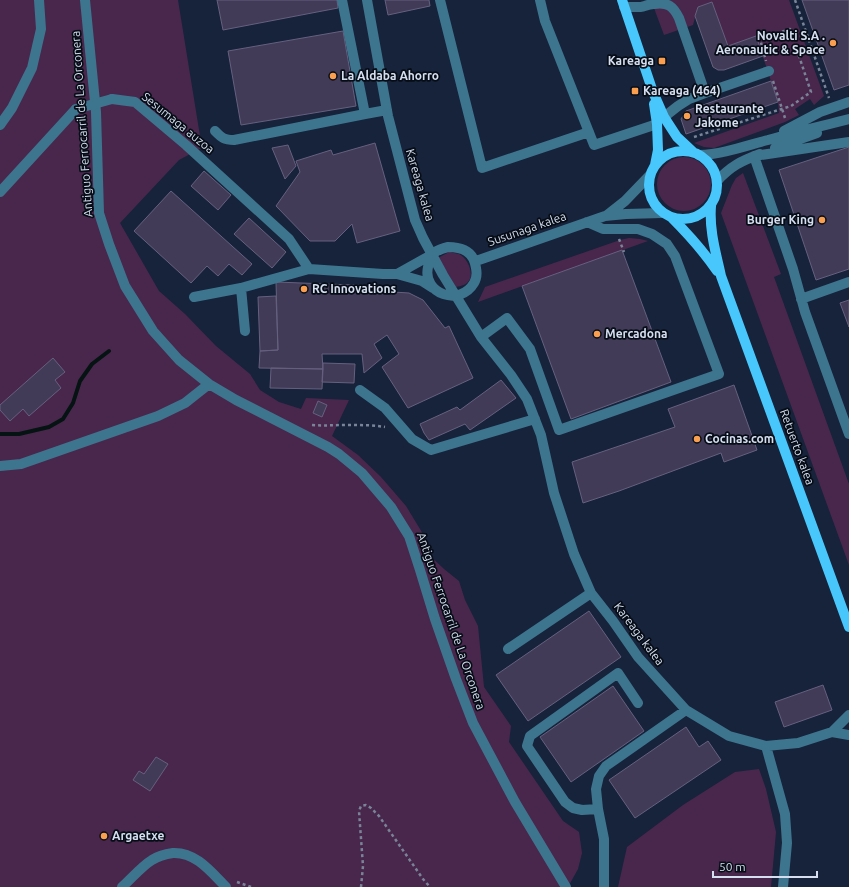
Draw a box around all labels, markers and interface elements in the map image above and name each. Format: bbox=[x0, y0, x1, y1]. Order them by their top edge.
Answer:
place label: Novalti S.A . Aeronautic & Space bbox=[716, 29, 825, 56]
street label: Antiguo Ferrocarril de La Orconera bbox=[69, 31, 94, 218]
marker: Novalti S.A . Aeronautic & Space bbox=[828, 38, 838, 48]
place label: Kareaga bbox=[608, 54, 654, 67]
marker: Kareaga bbox=[657, 56, 667, 66]
place label: La Aldaba Ahorro bbox=[341, 69, 439, 82]
marker: La Aldaba Ahorro bbox=[328, 71, 338, 81]
place label: Kareaga (464) bbox=[643, 84, 721, 98]
marker: Kareaga (464) bbox=[630, 86, 640, 96]
street label: Sesumaga auzoa bbox=[140, 90, 217, 156]
place label: Restaurante Jakome bbox=[695, 102, 764, 129]
marker: Restaurante Jakome bbox=[682, 111, 692, 121]
street label: Kareaga kalea bbox=[404, 147, 437, 223]
street label: Susunaga kalea bbox=[486, 209, 568, 248]
place label: Burger King bbox=[747, 213, 814, 226]
marker: Burger King bbox=[817, 215, 827, 225]
place label: RC Innovations bbox=[312, 282, 397, 295]
marker: RC Innovations bbox=[299, 284, 309, 294]
place label: Mercadona bbox=[605, 327, 668, 340]
marker: Mercadona bbox=[592, 329, 602, 339]
street label: Retuerto kalea bbox=[778, 407, 817, 486]
place label: Cocinas.com bbox=[705, 432, 774, 445]
marker: Cocinas.com bbox=[692, 434, 702, 444]
street label: Antiguo Ferrocarril de La Orconera bbox=[415, 531, 488, 711]
street label: Kareaga kalea bbox=[612, 600, 667, 667]
place label: Argaetxe bbox=[112, 829, 164, 842]
marker: Argaetxe bbox=[99, 831, 109, 841]
scale bar bbox=[713, 853, 817, 879]
text: 50 m bbox=[719, 860, 746, 873]

